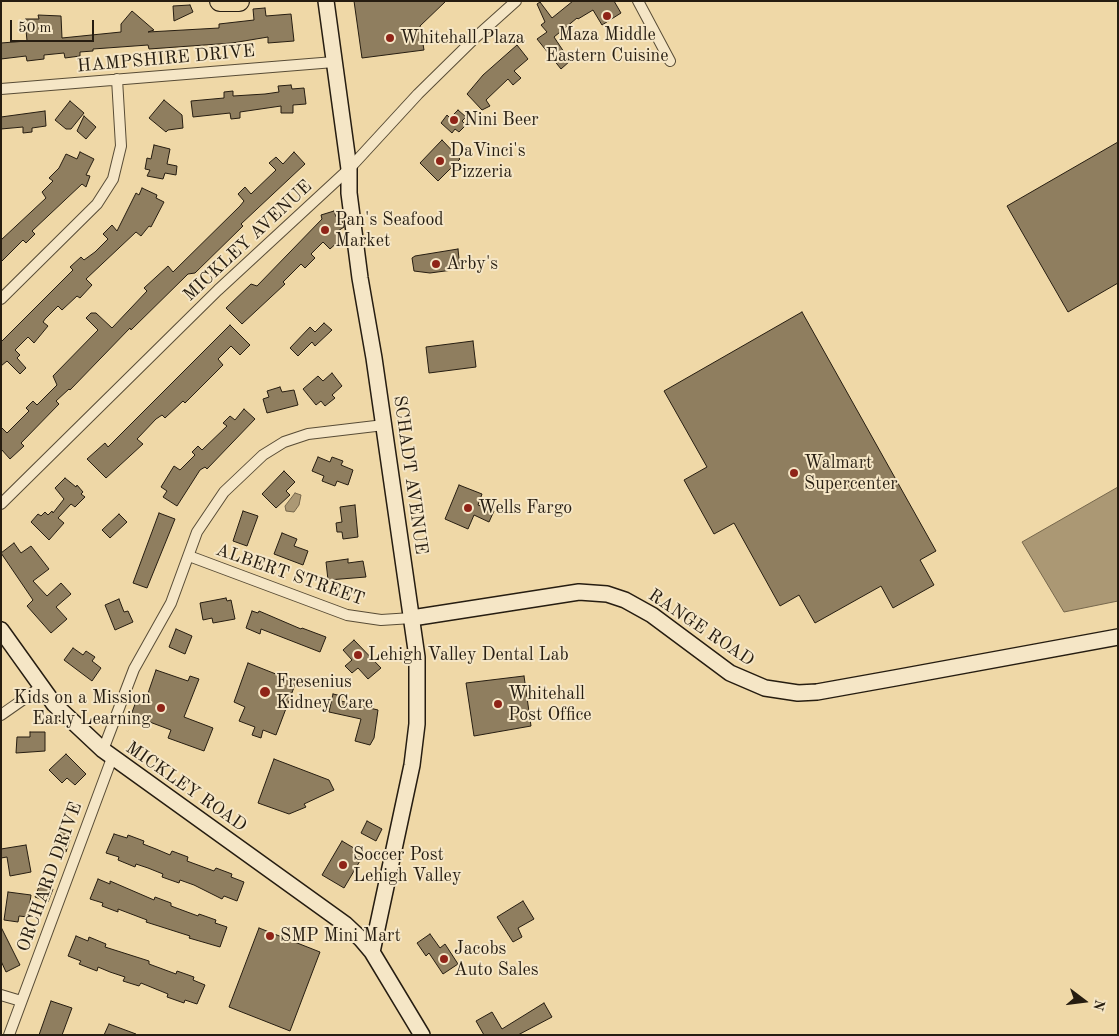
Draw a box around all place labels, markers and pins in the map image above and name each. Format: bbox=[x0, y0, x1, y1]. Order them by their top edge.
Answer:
marker: Maza Middle Eastern Cuisine bbox=[601, 10, 613, 22]
place label: Maza Middle Eastern Cuisine bbox=[545, 24, 669, 66]
place label: Whitehall Plaza bbox=[400, 27, 525, 49]
marker: Whitehall Plaza bbox=[384, 32, 396, 44]
place label: Nini Beer bbox=[464, 109, 539, 131]
marker: Nini Beer bbox=[448, 114, 460, 126]
place label: DaVinci's Pizzeria bbox=[450, 140, 525, 182]
marker: DaVinci's Pizzeria bbox=[434, 155, 446, 167]
place label: Pan's Seafood Market bbox=[335, 209, 444, 252]
marker: Pan's Seafood Market bbox=[319, 224, 331, 236]
place label: Arby's bbox=[446, 253, 498, 275]
marker: Arby's bbox=[430, 258, 442, 270]
place label: Walmart Supercenter bbox=[804, 452, 898, 494]
marker: Walmart Supercenter bbox=[788, 467, 800, 479]
place label: Wells Fargo bbox=[478, 497, 572, 519]
marker: Wells Fargo bbox=[462, 502, 474, 514]
place label: Lehigh Valley Dental Lab bbox=[368, 644, 569, 666]
marker: Lehigh Valley Dental Lab bbox=[352, 649, 364, 661]
place label: Fresenius Kidney Care bbox=[276, 671, 373, 714]
place label: Whitehall Post Office bbox=[508, 683, 592, 726]
marker: Fresenius Kidney Care bbox=[258, 685, 272, 699]
place label: Kids on a Mission Early Learning bbox=[14, 687, 151, 730]
marker: Whitehall Post Office bbox=[492, 698, 504, 710]
marker: Kids on a Mission Early Learning bbox=[155, 702, 167, 714]
place label: Soccer Post Lehigh Valley bbox=[353, 844, 461, 886]
marker: Soccer Post Lehigh Valley bbox=[337, 859, 349, 871]
place label: SMP Mini Mart bbox=[280, 925, 401, 947]
marker: SMP Mini Mart bbox=[264, 930, 276, 942]
place label: Jacobs Auto Sales bbox=[454, 938, 539, 981]
marker: Jacobs Auto Sales bbox=[438, 953, 450, 965]

